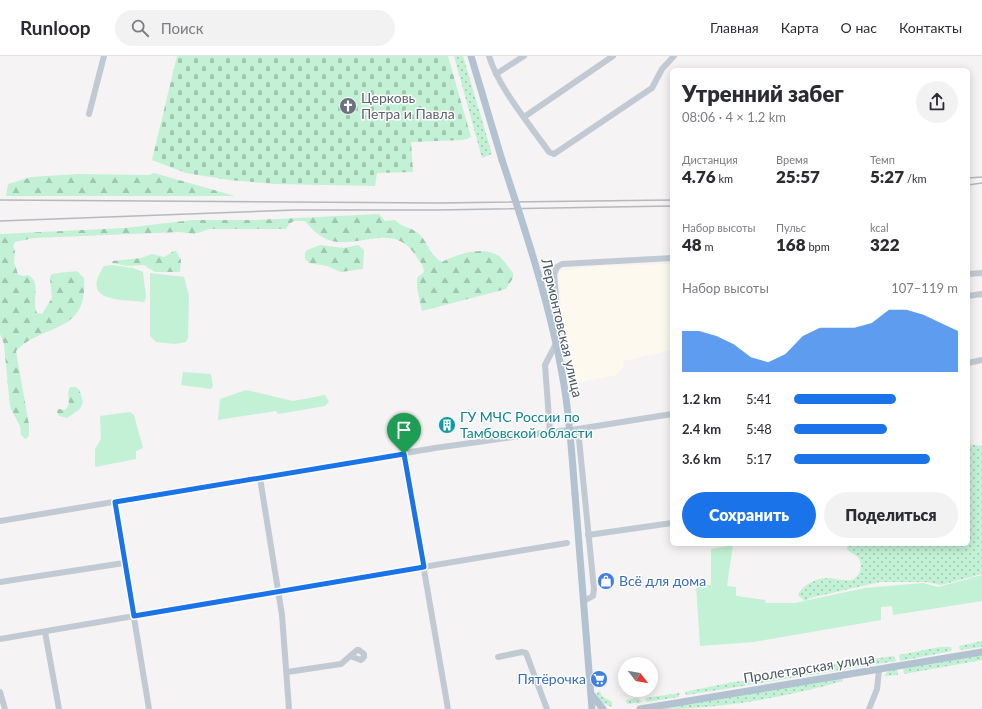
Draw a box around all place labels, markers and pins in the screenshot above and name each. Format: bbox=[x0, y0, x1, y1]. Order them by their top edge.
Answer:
place label: Церковь Петра и Павла bbox=[361, 89, 455, 122]
church icon: Церковь Петра и Павла bbox=[338, 96, 358, 116]
place label: ГУ МЧС России по Тамбовской области bbox=[460, 408, 593, 441]
pin bbox=[387, 413, 421, 454]
building icon: ГУ МЧС России по Тамбовской области bbox=[437, 415, 457, 435]
shop icon: Всё для дома bbox=[596, 571, 616, 591]
place label: Всё для дома bbox=[619, 572, 706, 589]
supermarket icon: Пятёрочка bbox=[589, 669, 609, 689]
place label: Пятёрочка bbox=[518, 670, 586, 687]

